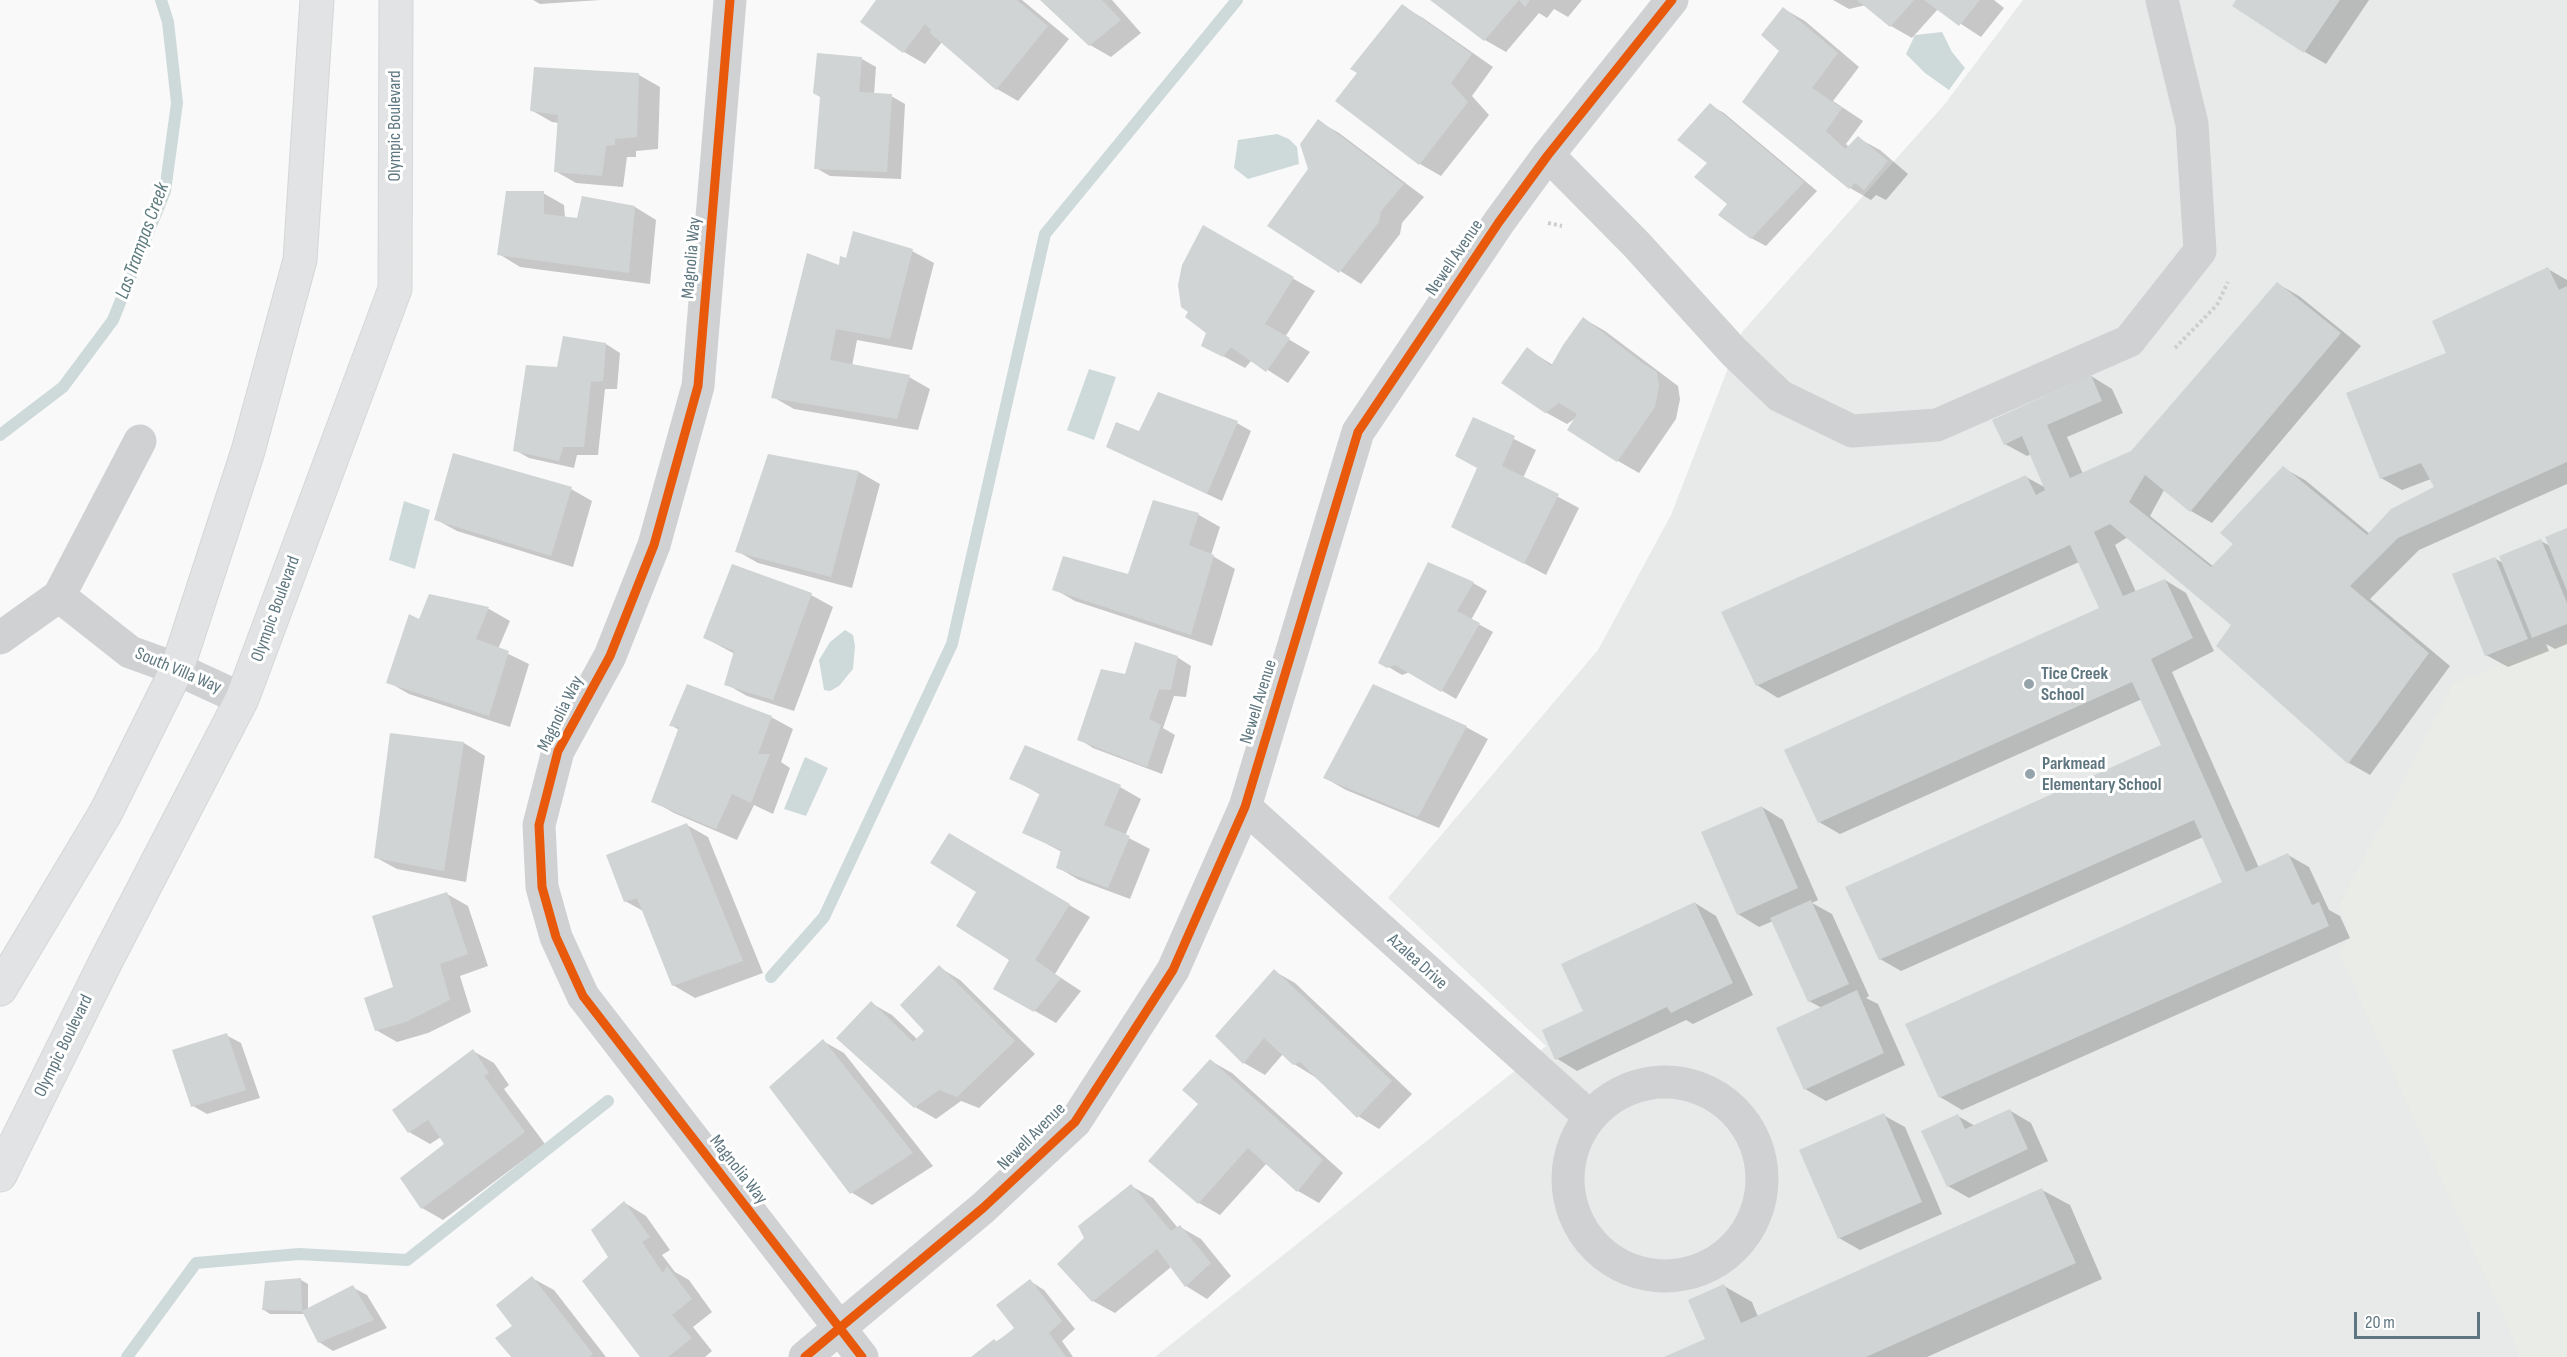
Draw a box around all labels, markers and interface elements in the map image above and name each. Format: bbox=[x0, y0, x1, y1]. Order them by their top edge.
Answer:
street label: Olympic Boulevard bbox=[384, 70, 406, 182]
water label: Las Trampas Creek bbox=[111, 180, 175, 302]
street label: Magnolia Way bbox=[678, 216, 706, 300]
street label: Newell Avenue bbox=[1422, 216, 1488, 300]
street label: Olympic Boulevard bbox=[247, 553, 305, 665]
street label: South Villa Way bbox=[132, 643, 224, 699]
street label: Newell Avenue bbox=[1236, 657, 1282, 747]
place label: Tice Creek School bbox=[2041, 663, 2108, 706]
street label: Magnolia Way bbox=[533, 672, 589, 756]
marker: Tice Creek School bbox=[2022, 677, 2036, 691]
place label: Parkmead Elementary School bbox=[2042, 753, 2161, 795]
marker: Parkmead Elementary School bbox=[2023, 767, 2037, 781]
street label: Azalea Drive bbox=[1383, 930, 1451, 994]
street label: Olympic Boulevard bbox=[30, 991, 98, 1101]
street label: Newell Avenue bbox=[994, 1099, 1070, 1175]
street label: Magnolia Way bbox=[704, 1131, 772, 1209]
scale bar bbox=[2357, 1300, 2483, 1338]
text: 20 m bbox=[2365, 1312, 2395, 1333]

